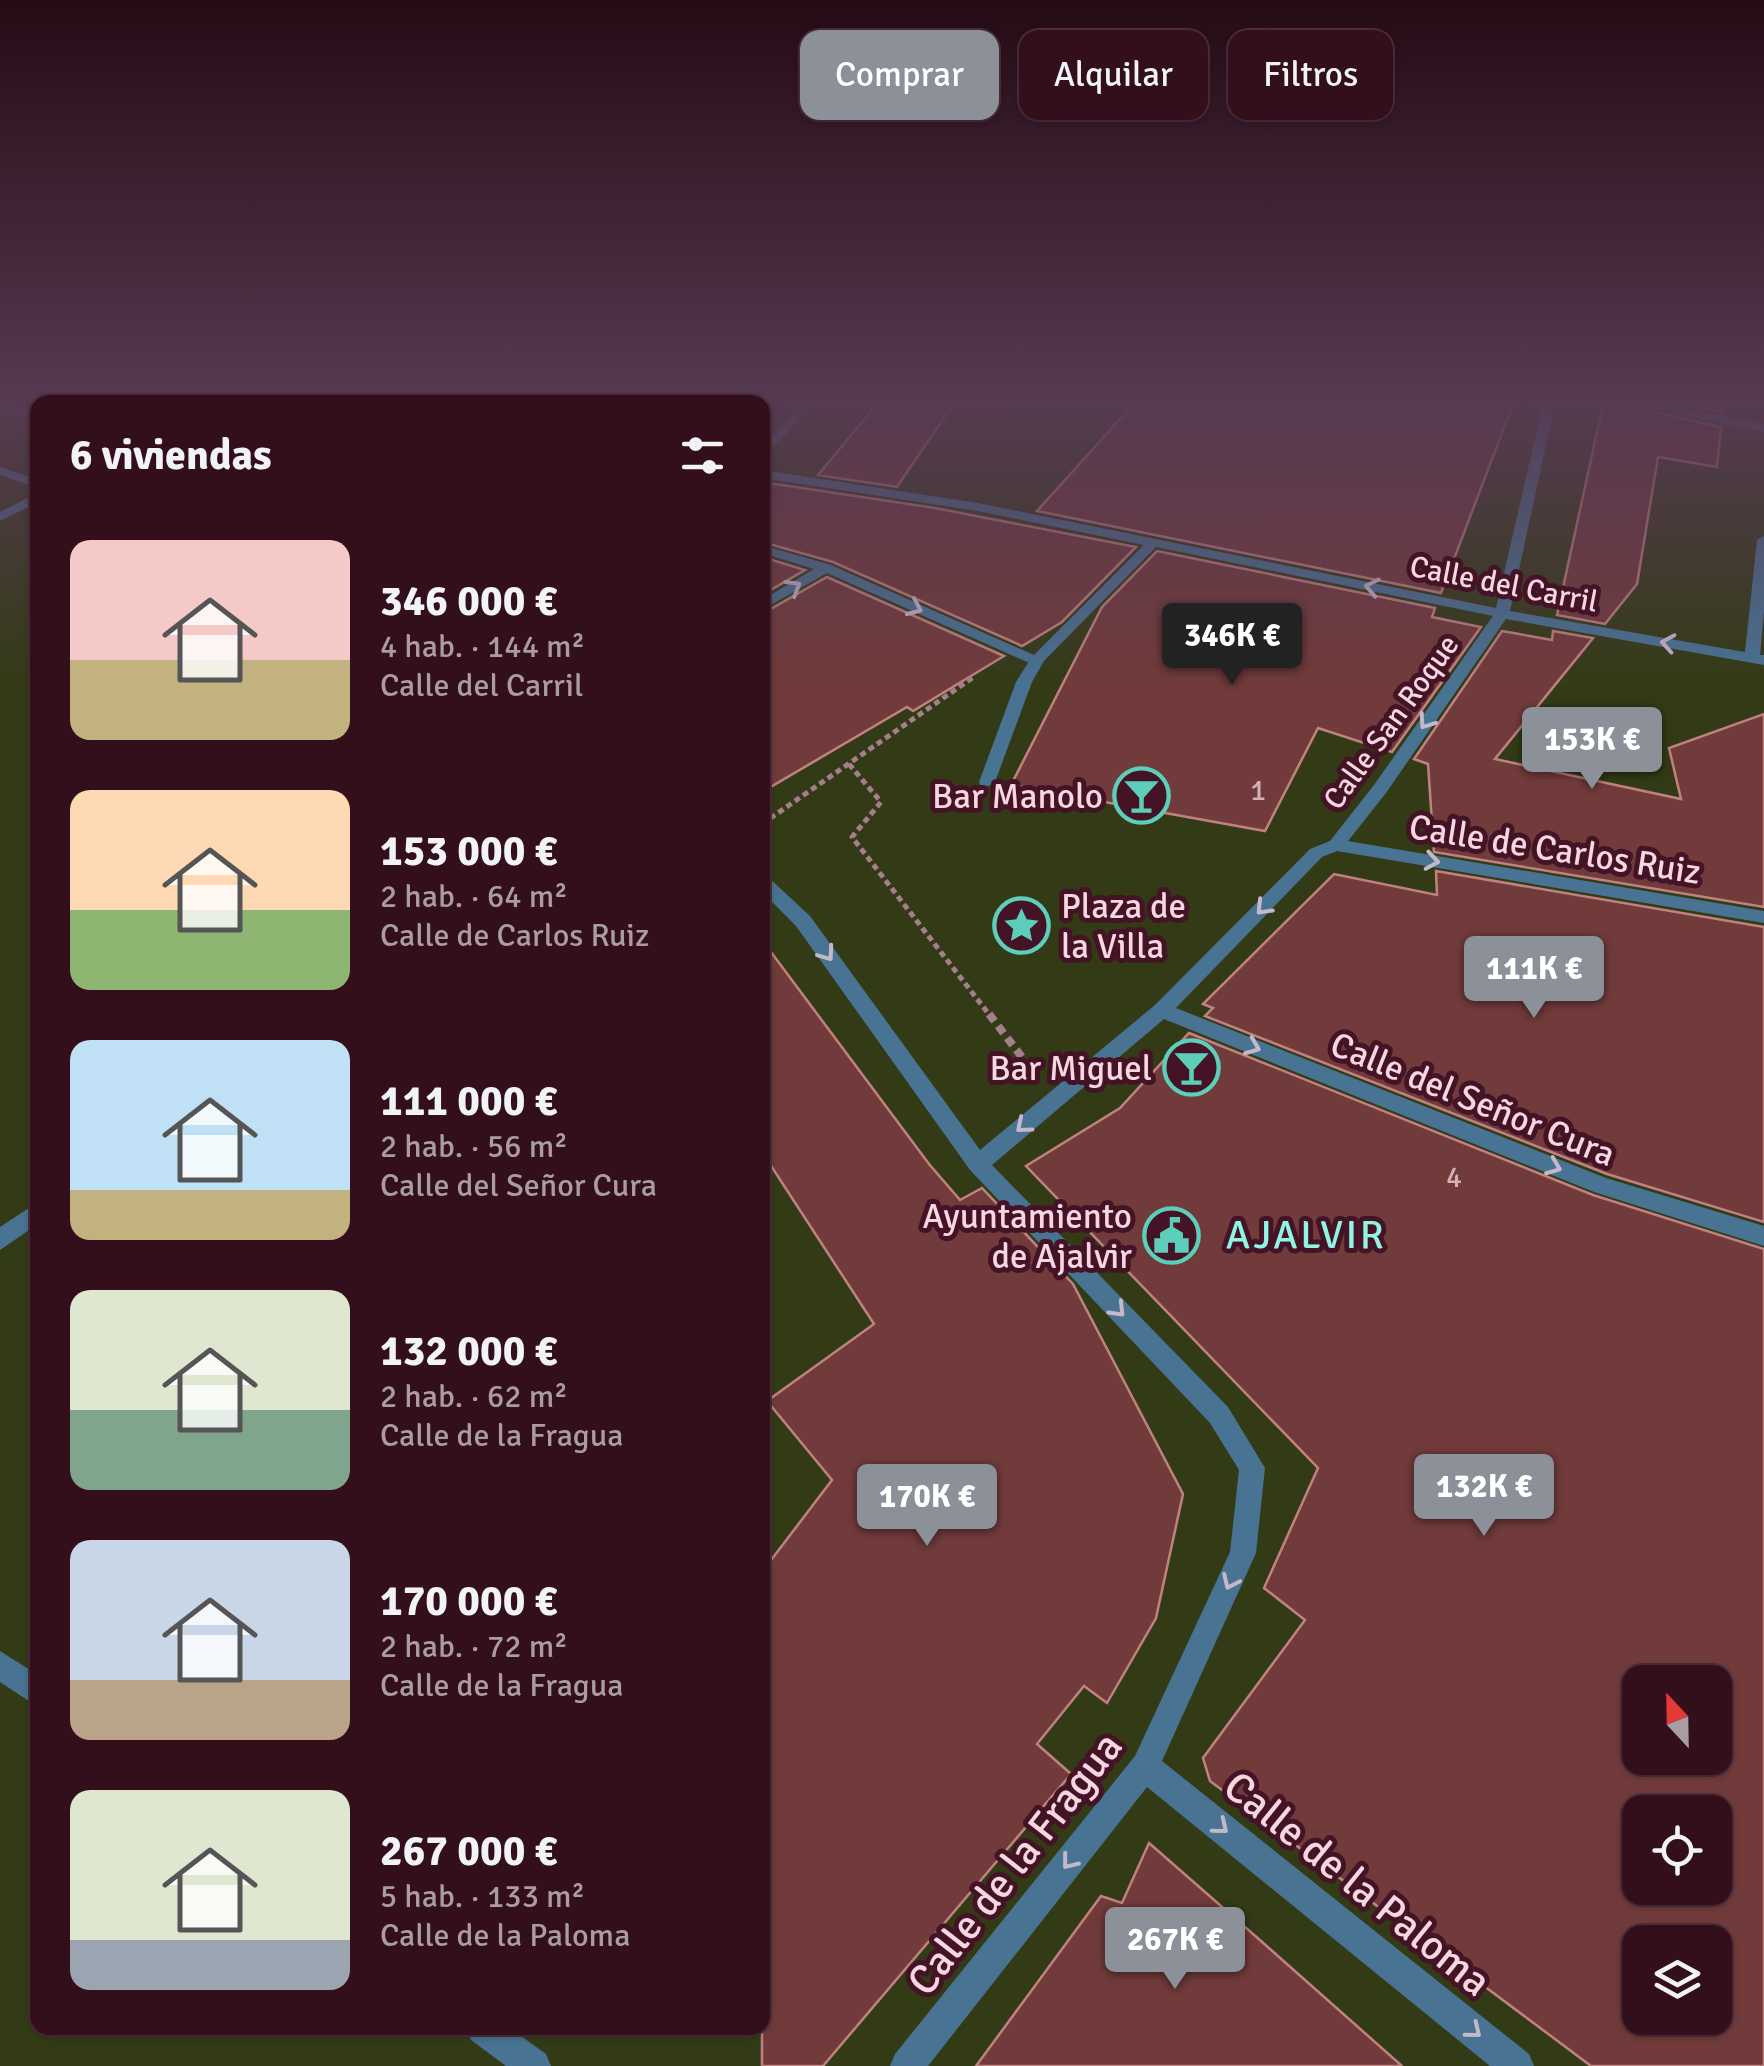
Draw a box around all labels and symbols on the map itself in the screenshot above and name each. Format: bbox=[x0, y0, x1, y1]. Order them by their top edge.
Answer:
street label: Calle del Carril bbox=[1407, 548, 1601, 621]
one-way arrow bbox=[1364, 577, 1381, 598]
one-way arrow bbox=[783, 580, 801, 599]
one-way arrow bbox=[905, 596, 923, 616]
pin: 346K € bbox=[1151, 603, 1313, 688]
street label: Calle San Roque bbox=[1316, 628, 1467, 817]
one-way arrow bbox=[1660, 633, 1676, 654]
pin: 153K € bbox=[1511, 707, 1673, 792]
one-way arrow bbox=[1420, 711, 1438, 730]
bar icon: Bar Manolo bbox=[1112, 766, 1172, 826]
house number: 1 bbox=[1250, 772, 1266, 809]
place label: Bar Manolo bbox=[932, 775, 1103, 818]
street label: Calle de Carlos Ruiz bbox=[1406, 805, 1704, 894]
one-way arrow bbox=[1423, 850, 1440, 871]
place label: Plaza de la Villa bbox=[1061, 885, 1186, 968]
place icon: Plaza de la Villa bbox=[992, 896, 1052, 956]
one-way arrow bbox=[1256, 896, 1274, 914]
pin: 111K € bbox=[1453, 936, 1615, 1021]
one-way arrow bbox=[815, 943, 832, 961]
street label: Calle del Señor Cura bbox=[1324, 1023, 1621, 1176]
one-way arrow bbox=[1243, 1035, 1260, 1055]
bar icon: Bar Miguel bbox=[1161, 1038, 1221, 1098]
place label: Bar Miguel bbox=[989, 1047, 1152, 1090]
one-way arrow bbox=[1016, 1115, 1034, 1133]
one-way arrow bbox=[1545, 1156, 1562, 1176]
house number: 4 bbox=[1446, 1159, 1462, 1196]
place label: Ayuntamiento de Ajalvir bbox=[922, 1195, 1132, 1278]
public building icon: Ayuntamiento de Ajalvir bbox=[1141, 1206, 1201, 1266]
district label: AJALVIR bbox=[1226, 1210, 1386, 1260]
one-way arrow bbox=[1107, 1299, 1125, 1317]
pin: 132K € bbox=[1403, 1454, 1565, 1539]
pin: 170K € bbox=[846, 1464, 1008, 1549]
one-way arrow bbox=[1222, 1572, 1242, 1590]
north arrow bbox=[1622, 1665, 1732, 1775]
street label: Calle de la Fragua bbox=[897, 1722, 1134, 2006]
street label: Calle de la Paloma bbox=[1213, 1761, 1501, 2007]
one-way arrow bbox=[1210, 1815, 1228, 1833]
one-way arrow bbox=[1063, 1850, 1081, 1868]
pin: 267K € bbox=[1094, 1907, 1256, 1992]
one-way arrow bbox=[1463, 2019, 1481, 2037]

